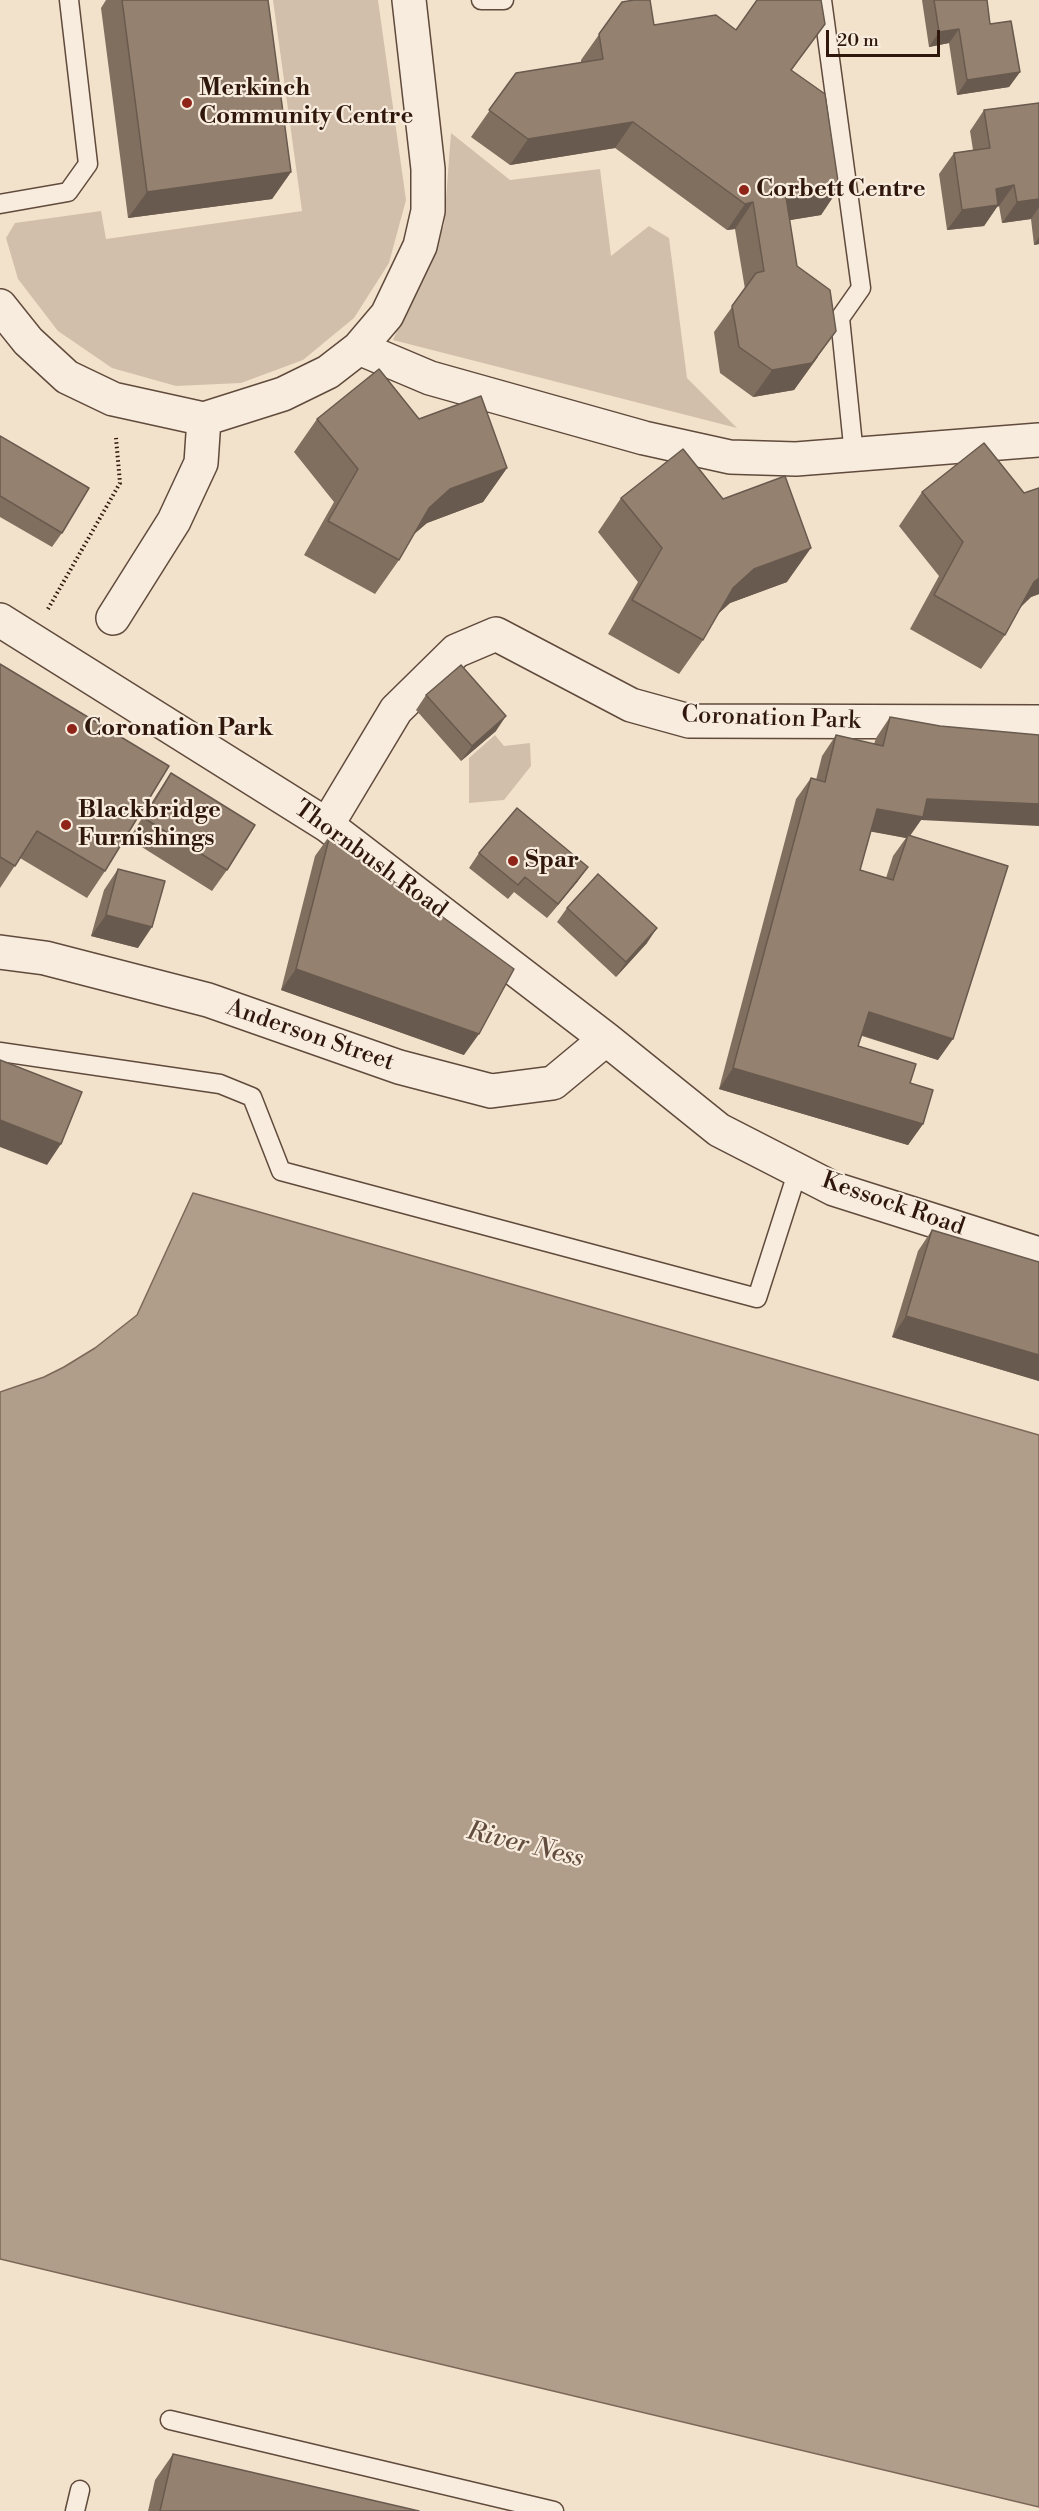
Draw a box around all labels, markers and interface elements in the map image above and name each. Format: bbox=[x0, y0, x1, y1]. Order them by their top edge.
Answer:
scale bar bbox=[829, 18, 943, 56]
text: 20 m bbox=[837, 29, 879, 52]
place label: Merkinch Community Centre bbox=[199, 75, 413, 131]
marker: Merkinch Community Centre bbox=[180, 96, 194, 110]
place label: Corbett Centre bbox=[756, 176, 926, 204]
marker: Corbett Centre bbox=[737, 183, 751, 197]
street label: Coronation Park bbox=[681, 701, 861, 737]
place label: Coronation Park bbox=[84, 715, 273, 743]
marker: Coronation Park bbox=[65, 722, 79, 736]
street label: Thornbush Road bbox=[288, 795, 452, 925]
place label: Blackbridge Furnishings bbox=[78, 797, 221, 853]
marker: Blackbridge Furnishings bbox=[59, 818, 73, 832]
place label: Spar bbox=[525, 847, 579, 875]
marker: Spar bbox=[506, 854, 520, 868]
street label: Anderson Street bbox=[222, 994, 398, 1078]
street label: Kessock Road bbox=[818, 1167, 968, 1243]
water label: River Ness bbox=[463, 1816, 587, 1876]

